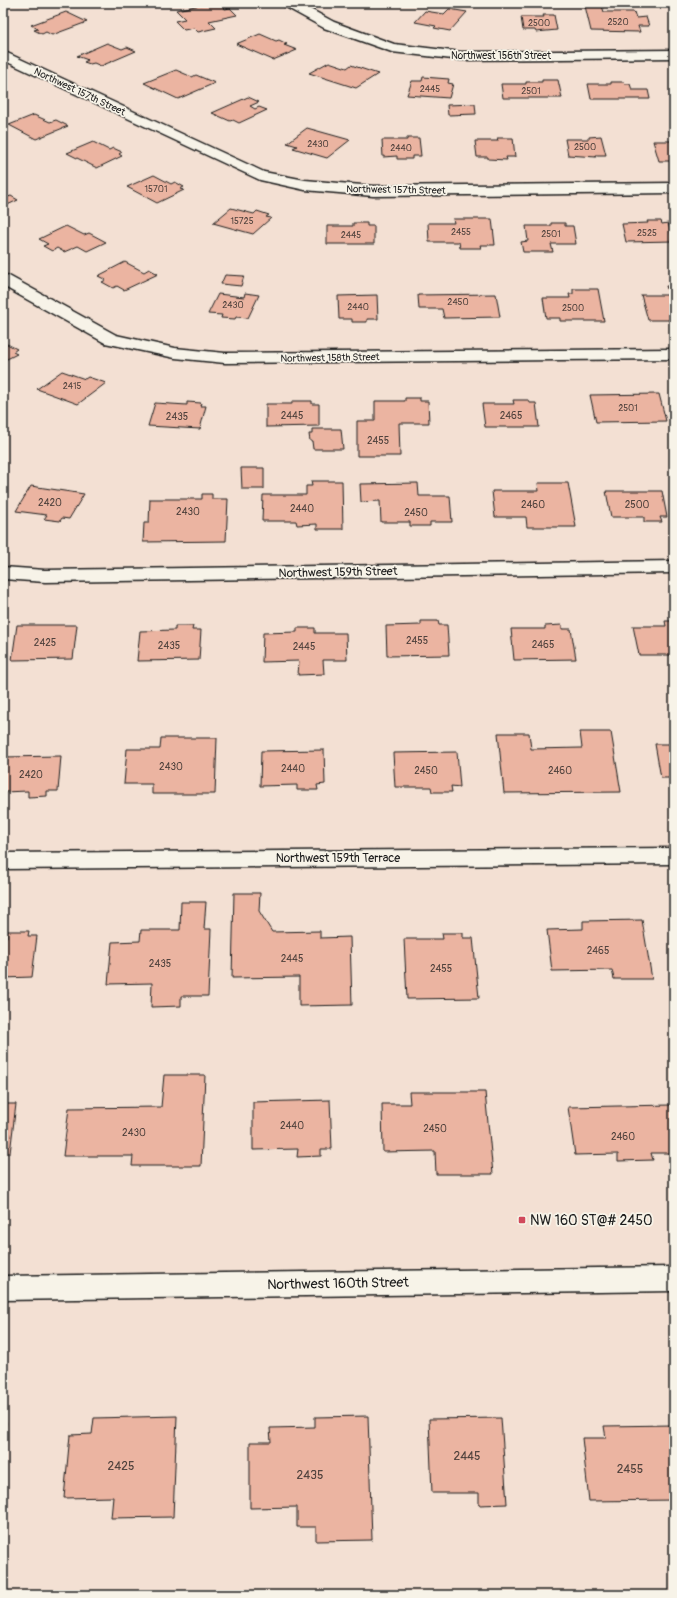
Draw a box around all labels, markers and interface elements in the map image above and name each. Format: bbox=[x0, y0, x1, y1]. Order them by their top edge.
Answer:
house number: 2520 bbox=[607, 17, 629, 28]
house number: 2500 bbox=[528, 18, 550, 29]
street label: Northwest 156th Street bbox=[451, 50, 552, 62]
street label: Northwest 157th Street bbox=[32, 65, 128, 119]
house number: 2445 bbox=[420, 84, 440, 95]
house number: 2501 bbox=[521, 86, 541, 97]
house number: 2430 bbox=[307, 139, 329, 150]
house number: 2500 bbox=[574, 142, 596, 153]
house number: 2440 bbox=[390, 143, 412, 154]
street label: Northwest 157th Street bbox=[346, 183, 447, 197]
house number: 15701 bbox=[145, 184, 167, 195]
house number: 15725 bbox=[230, 216, 254, 227]
house number: 2455 bbox=[451, 227, 471, 238]
house number: 2525 bbox=[637, 228, 657, 239]
house number: 2501 bbox=[541, 229, 561, 240]
house number: 2445 bbox=[341, 230, 361, 241]
house number: 2450 bbox=[447, 297, 469, 308]
house number: 2430 bbox=[222, 300, 244, 311]
house number: 2440 bbox=[347, 302, 369, 313]
house number: 2500 bbox=[562, 303, 584, 314]
street label: Northwest 158th Street bbox=[280, 351, 381, 365]
house number: 2415 bbox=[63, 381, 81, 392]
house number: 2501 bbox=[618, 403, 638, 414]
house number: 2445 bbox=[281, 410, 303, 422]
house number: 2465 bbox=[500, 410, 522, 422]
house number: 2435 bbox=[166, 411, 188, 423]
house number: 2455 bbox=[367, 435, 389, 447]
house number: 2420 bbox=[38, 497, 62, 509]
house number: 2460 bbox=[521, 499, 545, 511]
house number: 2500 bbox=[625, 499, 650, 511]
house number: 2440 bbox=[290, 503, 314, 515]
house number: 2430 bbox=[176, 506, 200, 518]
house number: 2450 bbox=[404, 507, 428, 519]
street label: Northwest 159th Street bbox=[278, 564, 398, 581]
house number: 2455 bbox=[406, 635, 428, 647]
house number: 2425 bbox=[34, 637, 56, 649]
house number: 2465 bbox=[532, 639, 554, 651]
house number: 2435 bbox=[158, 640, 180, 652]
house number: 2445 bbox=[293, 641, 315, 653]
house number: 2430 bbox=[159, 761, 183, 773]
house number: 2440 bbox=[281, 763, 305, 775]
house number: 2450 bbox=[414, 765, 438, 777]
house number: 2460 bbox=[548, 765, 572, 777]
house number: 2420 bbox=[19, 769, 43, 781]
street label: Northwest 159th Terrace bbox=[276, 851, 400, 866]
house number: 2465 bbox=[587, 945, 609, 957]
house number: 2445 bbox=[281, 953, 303, 965]
house number: 2435 bbox=[149, 958, 171, 970]
house number: 2455 bbox=[430, 963, 452, 975]
house number: 2440 bbox=[280, 1120, 304, 1132]
house number: 2450 bbox=[423, 1123, 447, 1135]
house number: 2430 bbox=[122, 1127, 146, 1139]
house number: 2460 bbox=[611, 1131, 635, 1143]
place label: NW 160 ST@# 2450 bbox=[530, 1212, 653, 1229]
marker: NW 160 ST@# 2450 bbox=[517, 1215, 527, 1225]
street label: Northwest 160th Street bbox=[267, 1274, 409, 1293]
house number: 2445 bbox=[453, 1449, 481, 1464]
house number: 2425 bbox=[108, 1459, 134, 1474]
house number: 2455 bbox=[617, 1462, 643, 1477]
house number: 2435 bbox=[297, 1468, 323, 1483]

